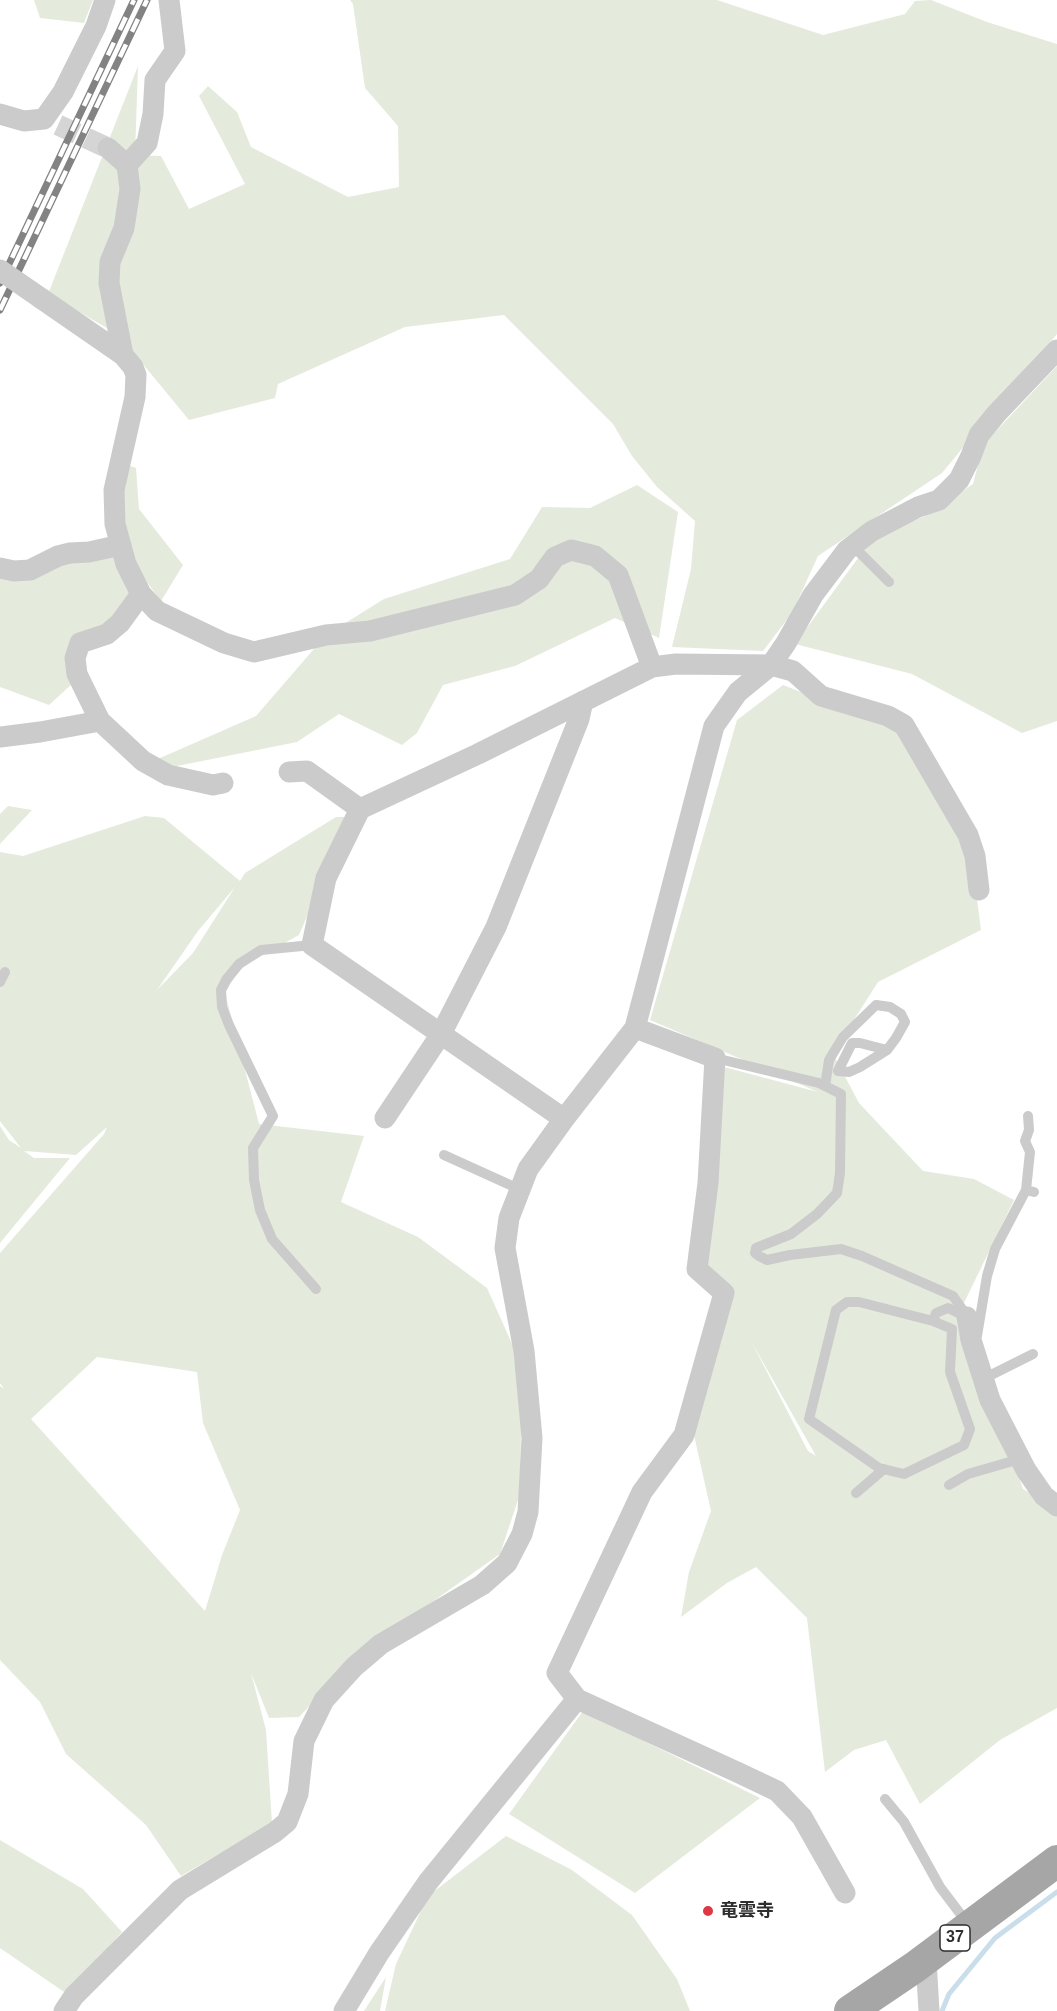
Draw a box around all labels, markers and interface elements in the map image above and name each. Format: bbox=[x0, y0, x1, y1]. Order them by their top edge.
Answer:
place label: 竜雲寺 bbox=[720, 1900, 774, 1922]
marker: 竜雲寺 bbox=[701, 1904, 715, 1918]
road number: 37 bbox=[940, 1925, 970, 1951]

